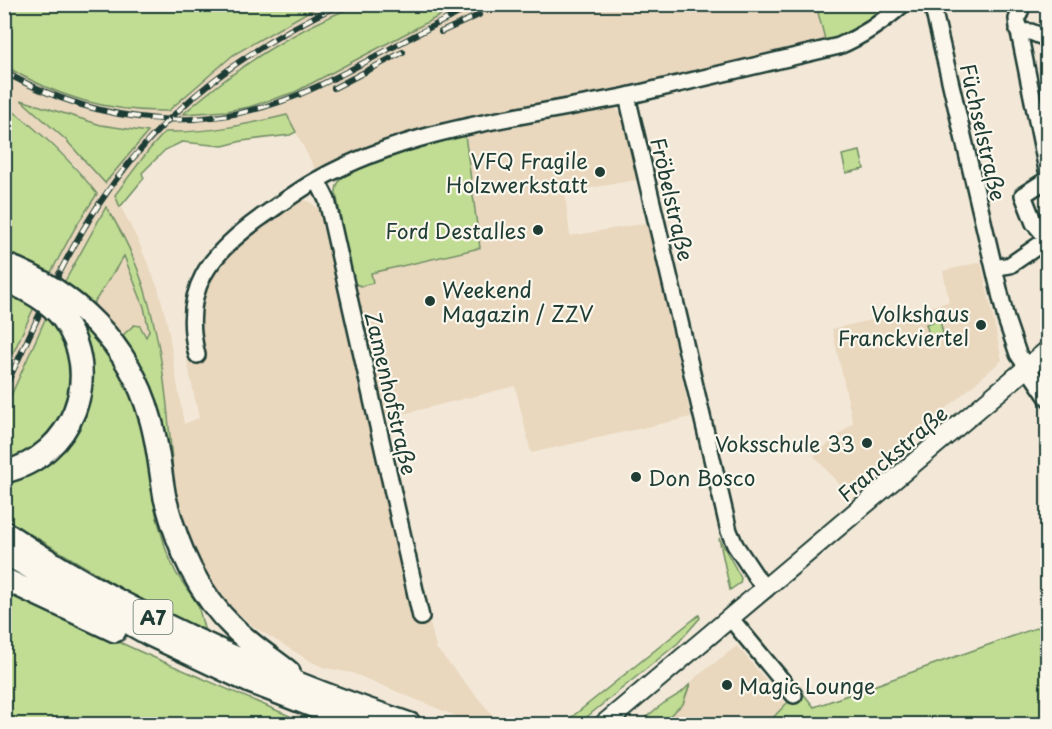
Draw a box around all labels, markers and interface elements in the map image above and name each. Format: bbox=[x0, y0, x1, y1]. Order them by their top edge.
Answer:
street label: Füchselstraße bbox=[953, 60, 1015, 204]
street label: Fröbelstraße bbox=[643, 134, 703, 264]
place label: VFQ Fragile Holzwerkstatt bbox=[446, 144, 588, 200]
marker: VFQ Fragile Holzwerkstatt bbox=[593, 165, 607, 179]
place label: Ford Destalles bbox=[385, 214, 526, 246]
marker: Ford Destalles bbox=[531, 223, 545, 237]
place label: Weekend Magazin / ZZV bbox=[442, 273, 594, 329]
marker: Weekend Magazin / ZZV bbox=[423, 294, 437, 308]
place label: Volkshaus Franckviertel bbox=[838, 297, 969, 353]
street label: Zamenhofstraße bbox=[358, 308, 426, 478]
marker: Volkshaus Franckviertel bbox=[974, 318, 988, 332]
street label: Franckstraße bbox=[830, 397, 954, 509]
place label: Voksschule 33 bbox=[715, 427, 855, 459]
marker: Voksschule 33 bbox=[860, 436, 874, 450]
place label: Don Bosco bbox=[648, 461, 755, 493]
marker: Don Bosco bbox=[629, 470, 643, 484]
road number: A7 bbox=[134, 600, 172, 634]
place label: Magic Lounge bbox=[739, 669, 875, 701]
marker: Magic Lounge bbox=[720, 678, 734, 692]

